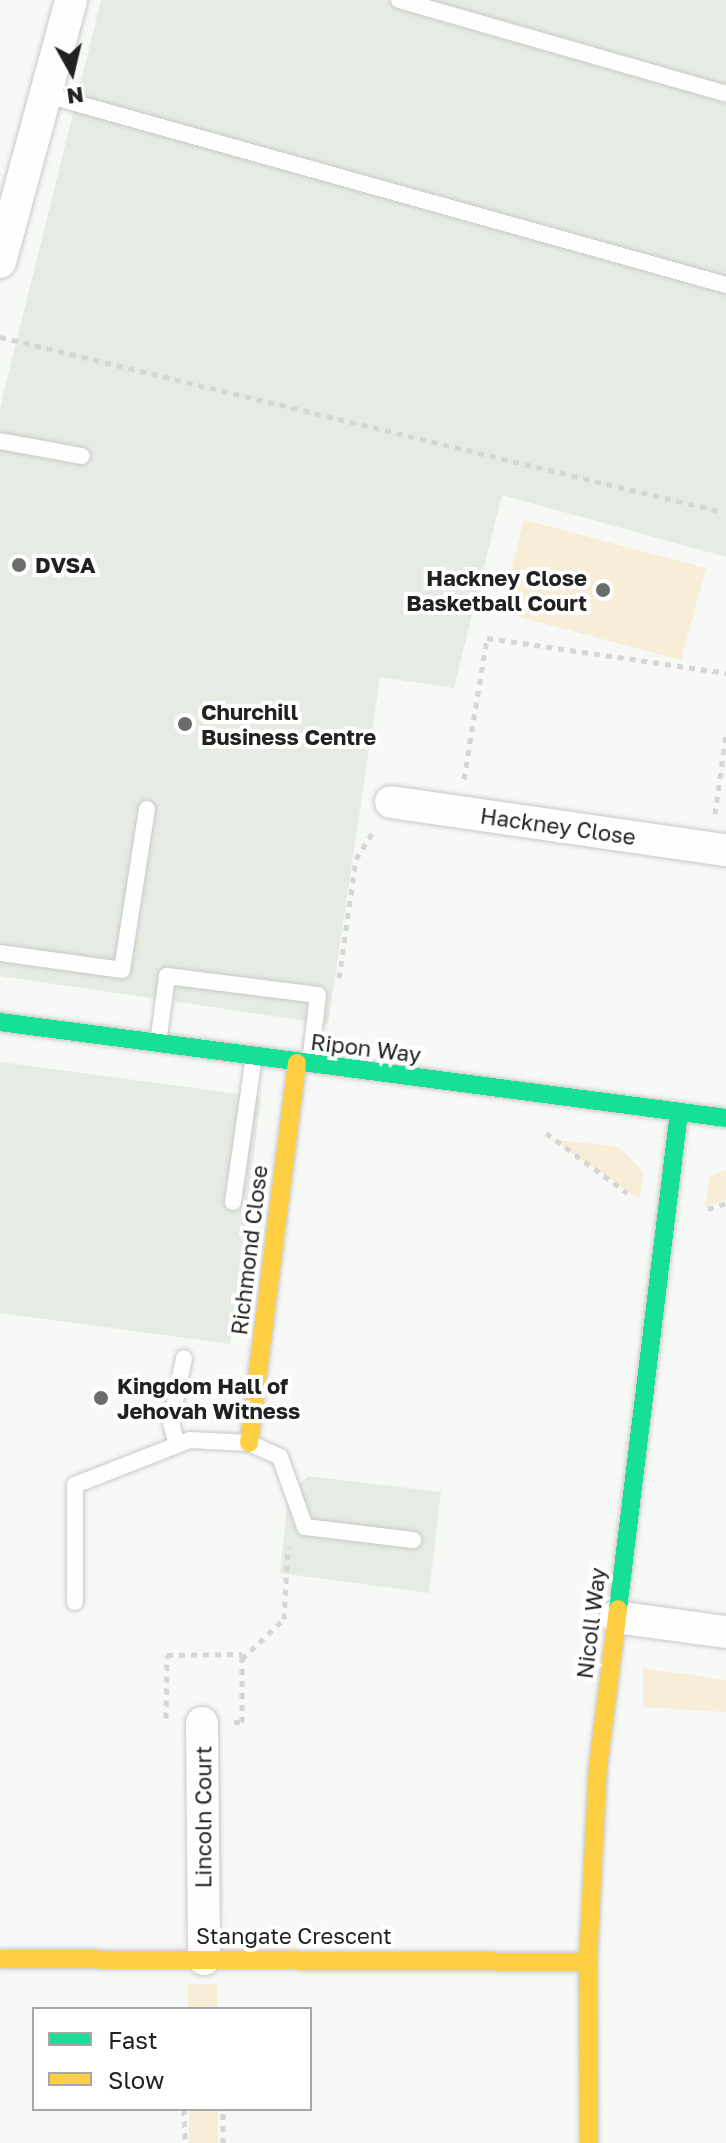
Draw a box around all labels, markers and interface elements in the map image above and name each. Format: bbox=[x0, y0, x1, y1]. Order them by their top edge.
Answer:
north arrow bbox=[32, 32, 112, 112]
text: N bbox=[65, 82, 86, 111]
place label: DVSA bbox=[35, 552, 96, 578]
marker: DVSA bbox=[10, 556, 28, 574]
place label: Hackney Close Basketball Court bbox=[406, 564, 587, 616]
marker: Hackney Close Basketball Court bbox=[594, 581, 612, 599]
place label: Churchill Business Centre bbox=[201, 698, 376, 750]
marker: Churchill Business Centre bbox=[176, 715, 194, 733]
street label: Hackney Close bbox=[479, 802, 637, 850]
street label: Ripon Way bbox=[309, 1028, 423, 1068]
street label: Richmond Close bbox=[225, 1164, 273, 1336]
place label: Kingdom Hall of Jehovah Witness bbox=[117, 1372, 300, 1424]
marker: Kingdom Hall of Jehovah Witness bbox=[92, 1389, 110, 1407]
street label: Nicoll Way bbox=[571, 1566, 611, 1680]
street label: Lincoln Court bbox=[190, 1746, 216, 1888]
street label: Stangate Crescent bbox=[196, 1923, 392, 1949]
legend bbox=[32, 2007, 312, 2111]
text: Fast bbox=[108, 2025, 158, 2054]
text: Slow bbox=[108, 2065, 164, 2094]

